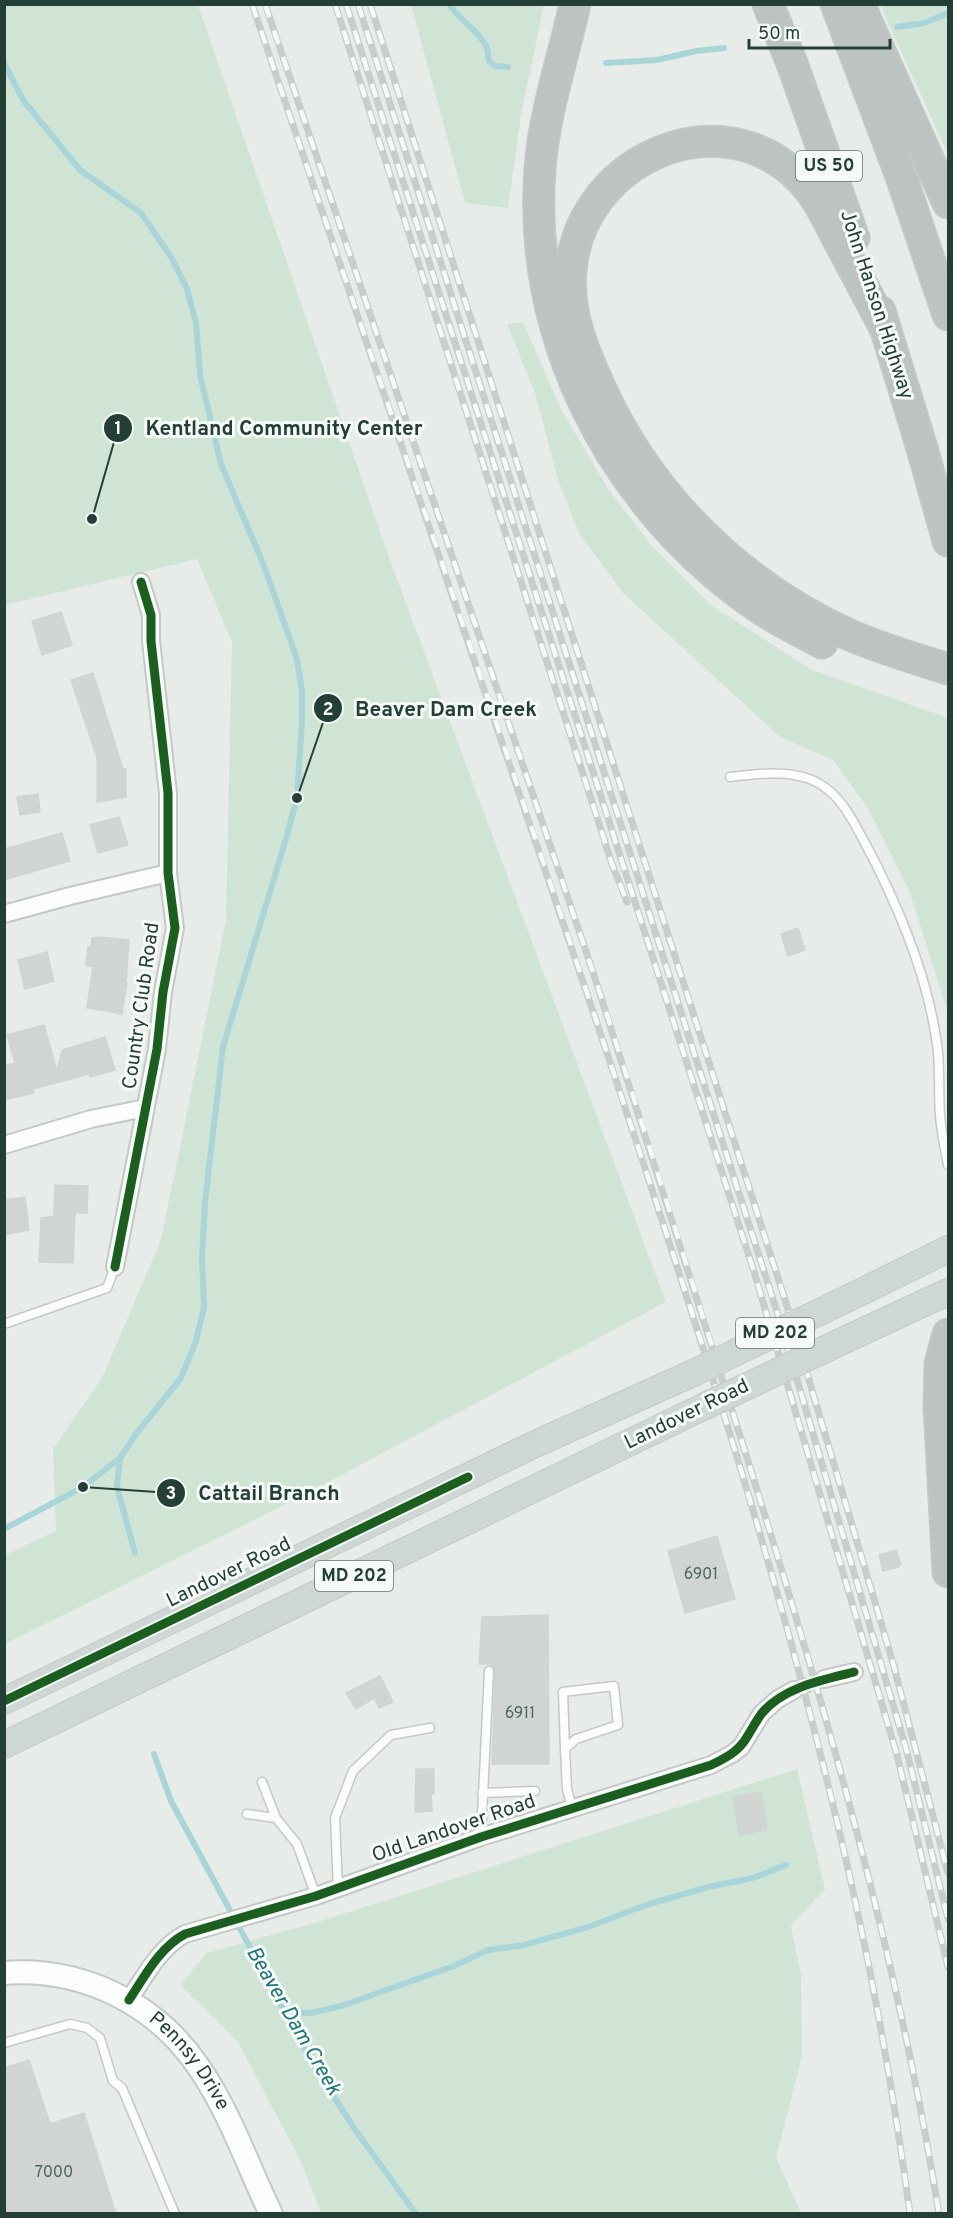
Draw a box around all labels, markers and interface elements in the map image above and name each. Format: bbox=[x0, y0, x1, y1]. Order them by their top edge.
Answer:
scale bar bbox=[749, 12, 890, 50]
text: 50 m bbox=[758, 23, 800, 46]
road number: US 50 bbox=[796, 151, 862, 181]
street label: John Hanson Highway bbox=[833, 207, 919, 403]
callout: Kentland Community Center bbox=[103, 408, 434, 447]
text: Kentland Community Center bbox=[145, 416, 423, 443]
text: 1 bbox=[114, 418, 122, 441]
callout: Beaver Dam Creek bbox=[313, 689, 549, 728]
text: Beaver Dam Creek bbox=[355, 697, 537, 724]
text: 2 bbox=[322, 699, 334, 722]
street label: Country Club Road bbox=[117, 921, 167, 1091]
road number: MD 202 bbox=[736, 1318, 814, 1348]
street label: Landover Road bbox=[620, 1374, 754, 1456]
callout: Cattail Branch bbox=[156, 1473, 352, 1512]
text: Cattail Branch bbox=[198, 1481, 340, 1508]
text: 3 bbox=[166, 1483, 176, 1506]
street label: Landover Road bbox=[162, 1532, 296, 1614]
road number: MD 202 bbox=[315, 1561, 393, 1591]
house number: 6901 bbox=[684, 1565, 718, 1585]
house number: 6911 bbox=[505, 1704, 535, 1724]
street label: Old Landover Road bbox=[369, 1789, 539, 1869]
water label: Beaver Dam Creek bbox=[239, 1942, 347, 2101]
street label: Pennsy Drive bbox=[143, 2006, 235, 2115]
house number: 7000 bbox=[35, 2163, 73, 2183]

